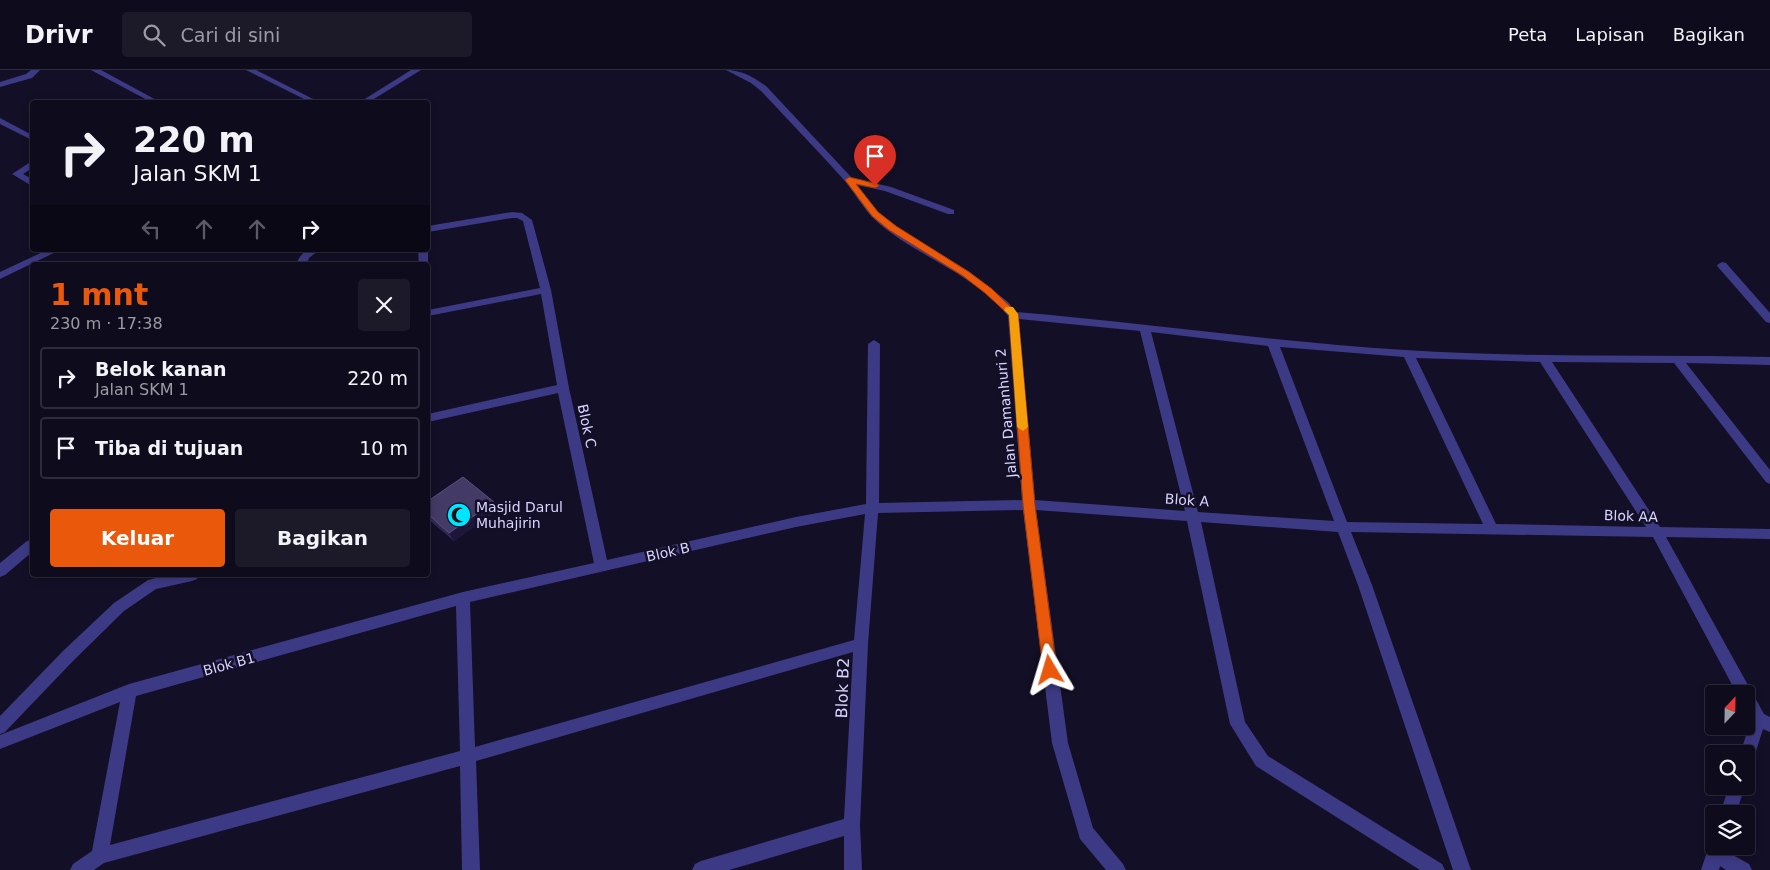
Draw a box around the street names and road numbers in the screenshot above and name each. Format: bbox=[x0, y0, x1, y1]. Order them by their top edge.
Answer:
street label: Jalan Damanhuri 2 bbox=[992, 348, 1020, 479]
street label: Blok C bbox=[575, 403, 599, 450]
street label: Blok A bbox=[1164, 490, 1210, 510]
street label: Blok AA bbox=[1604, 507, 1659, 525]
street label: Blok B bbox=[645, 539, 691, 565]
street label: Blok B1 bbox=[201, 649, 257, 679]
street label: Blok B2 bbox=[832, 657, 853, 719]

